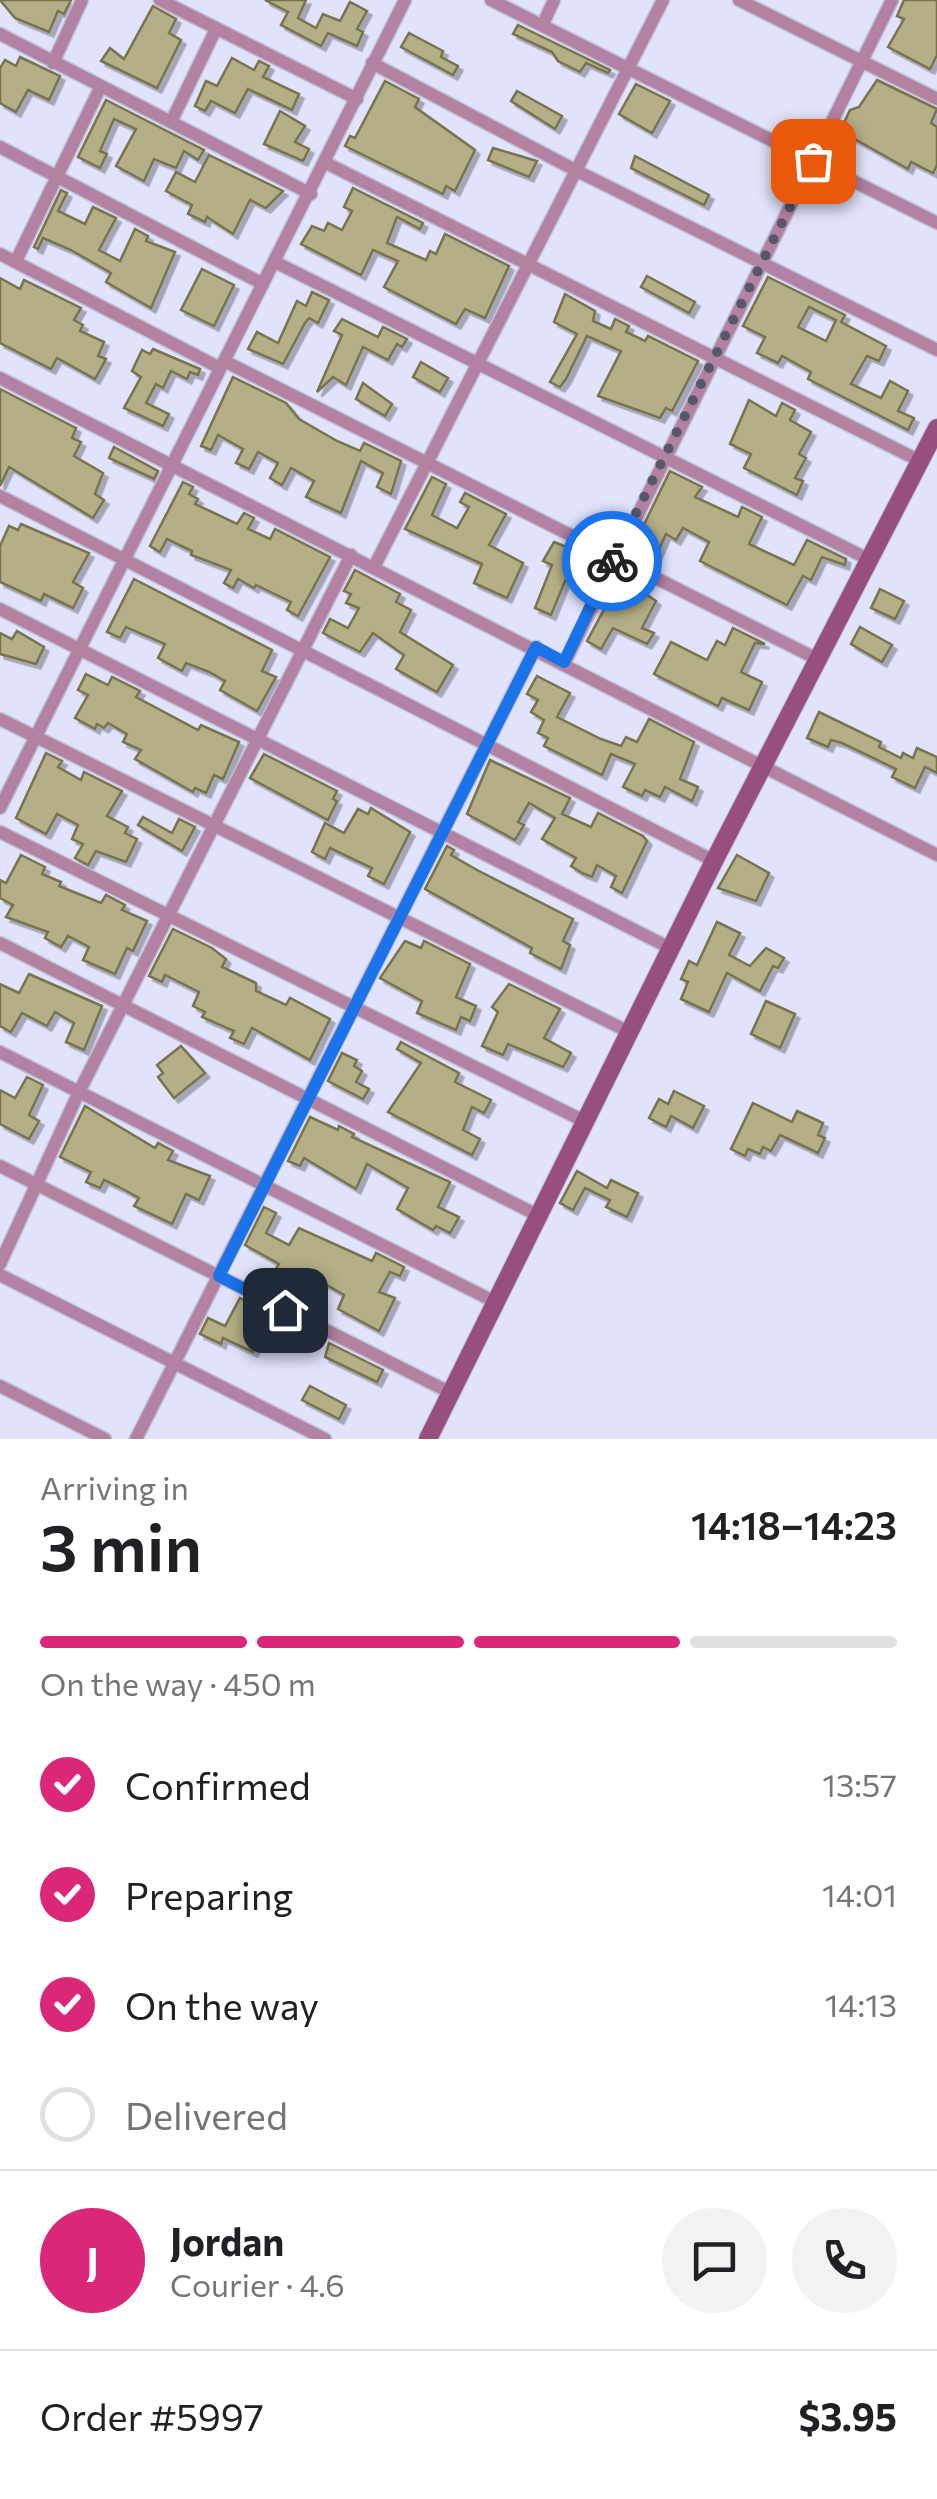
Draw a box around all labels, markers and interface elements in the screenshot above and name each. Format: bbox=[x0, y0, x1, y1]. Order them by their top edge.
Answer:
pin bbox=[771, 119, 856, 204]
icon: bag bbox=[786, 134, 841, 189]
courier bbox=[562, 511, 662, 611]
icon: bike bbox=[585, 534, 640, 589]
pin bbox=[243, 1268, 328, 1353]
icon: home bbox=[258, 1283, 313, 1338]
text: Arriving in bbox=[40, 1467, 189, 1507]
text: 14:18–14:23 bbox=[691, 1501, 897, 1548]
text: 3 min bbox=[40, 1505, 202, 1584]
text: On the way · 450 m bbox=[40, 1663, 316, 1703]
icon: check bbox=[40, 1757, 95, 1812]
text: Confirmed bbox=[125, 1761, 311, 1808]
text: 13:57 bbox=[822, 1764, 897, 1804]
icon: check bbox=[40, 1867, 95, 1922]
text: Preparing bbox=[125, 1871, 293, 1918]
text: 14:01 bbox=[822, 1874, 897, 1914]
icon: check bbox=[40, 1977, 95, 2032]
text: On the way bbox=[125, 1981, 319, 2028]
text: 14:13 bbox=[825, 1984, 897, 2024]
text: Delivered bbox=[125, 2091, 288, 2138]
button: chat bbox=[662, 2208, 767, 2313]
button: phone bbox=[792, 2208, 897, 2313]
text: Jordan bbox=[170, 2217, 284, 2264]
text: J bbox=[86, 2237, 99, 2284]
text: Courier · 4.6 bbox=[170, 2264, 345, 2304]
text: Order #5997 bbox=[40, 2392, 264, 2439]
text: $3.95 bbox=[798, 2392, 897, 2439]

